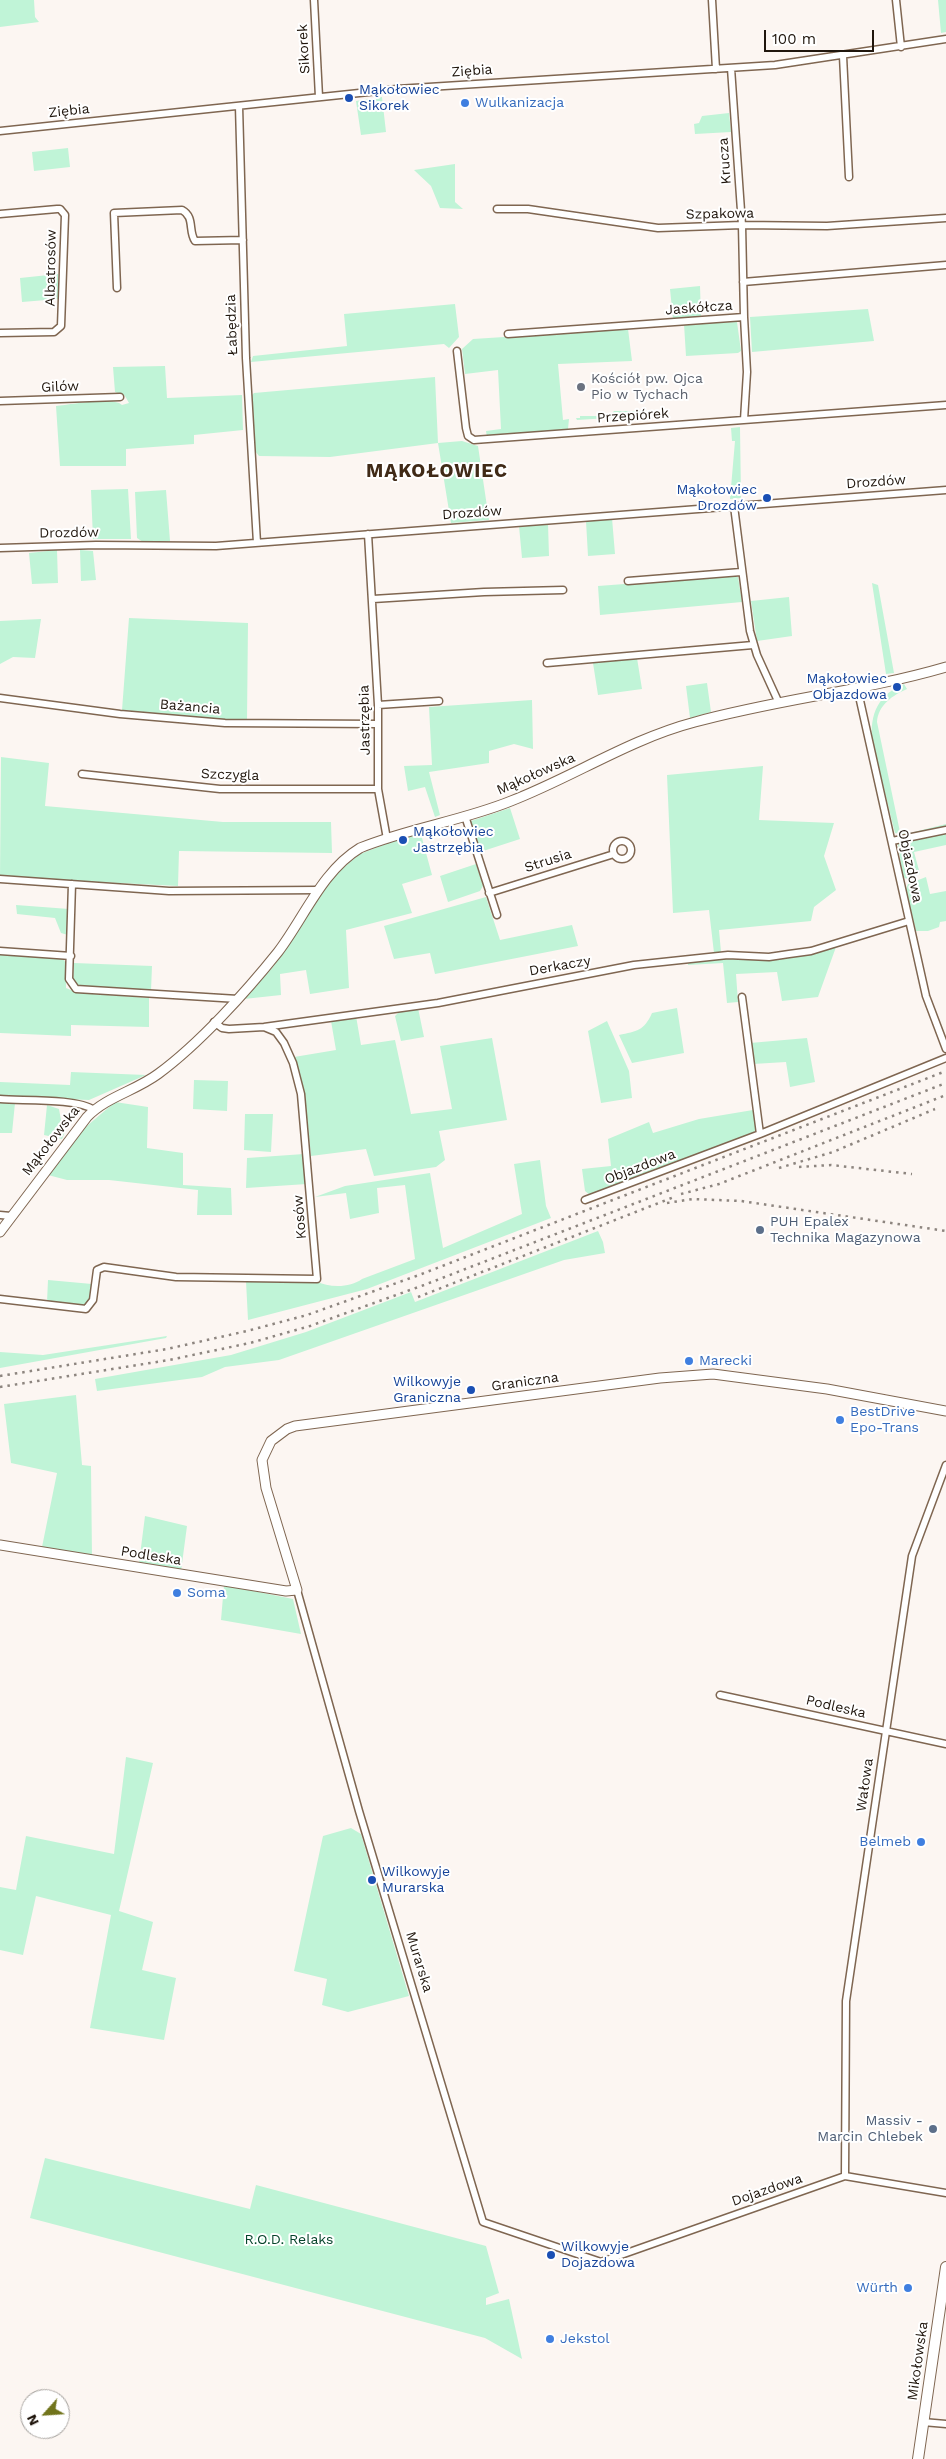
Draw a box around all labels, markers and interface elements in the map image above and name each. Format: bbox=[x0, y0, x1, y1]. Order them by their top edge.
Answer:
scale bar bbox=[766, 20, 876, 52]
street label: Sikorek bbox=[294, 23, 314, 75]
text: 100 m bbox=[772, 30, 816, 48]
street label: Ziębia bbox=[451, 61, 493, 81]
place label: Mąkołowiec Sikorek bbox=[359, 82, 440, 114]
marker: Mąkołowiec Sikorek bbox=[343, 92, 355, 104]
place label: Wulkanizacja bbox=[475, 95, 564, 111]
marker: Wulkanizacja bbox=[459, 97, 471, 109]
street label: Ziębia bbox=[48, 101, 90, 121]
street label: Krucza bbox=[715, 137, 735, 185]
street label: Szpakowa bbox=[686, 205, 754, 223]
street label: Albatrosów bbox=[42, 229, 60, 307]
street label: Łabędzia bbox=[223, 294, 241, 356]
street label: Jaskółcza bbox=[665, 297, 733, 319]
place label: Kościół pw. Ojca Pio w Tychach bbox=[591, 371, 703, 404]
street label: Gilów bbox=[41, 378, 79, 396]
marker: Kościół pw. Ojca Pio w Tychach bbox=[575, 381, 587, 393]
street label: Przepiórek bbox=[596, 405, 670, 427]
district label: MĄKOŁOWIEC bbox=[365, 460, 509, 482]
street label: Drozdów bbox=[846, 472, 906, 492]
place label: Mąkołowiec Drozdów bbox=[676, 482, 757, 514]
marker: Mąkołowiec Drozdów bbox=[761, 492, 773, 504]
street label: Drozdów bbox=[442, 503, 502, 523]
street label: Drozdów bbox=[39, 524, 99, 542]
place label: Mąkołowiec Objazdowa bbox=[806, 671, 887, 704]
marker: Mąkołowiec Objazdowa bbox=[891, 681, 903, 693]
street label: Jastrzębia bbox=[356, 685, 374, 755]
street label: Bażancia bbox=[159, 696, 221, 718]
street label: Mąkołowska bbox=[494, 749, 578, 799]
street label: Szczygla bbox=[200, 766, 260, 784]
place label: Mąkołowiec Jastrzębia bbox=[413, 824, 494, 856]
street label: Objazdowa bbox=[894, 828, 926, 904]
marker: Mąkołowiec Jastrzębia bbox=[397, 834, 409, 846]
street label: Strusia bbox=[522, 846, 574, 876]
street label: Derkaczy bbox=[528, 952, 592, 980]
street label: Mąkołowska bbox=[19, 1103, 83, 1179]
street label: Objazdowa bbox=[602, 1146, 678, 1188]
street label: Kosów bbox=[290, 1194, 310, 1240]
place label: PUH Epalex Technika Magazynowa bbox=[770, 1214, 921, 1246]
marker: PUH Epalex Technika Magazynowa bbox=[754, 1224, 766, 1236]
place label: Marecki bbox=[699, 1353, 752, 1369]
marker: Marecki bbox=[683, 1355, 695, 1367]
street label: Graniczna bbox=[490, 1369, 560, 1395]
place label: Wilkowyje Graniczna bbox=[393, 1374, 461, 1406]
marker: Wilkowyje Graniczna bbox=[465, 1384, 477, 1396]
place label: BestDrive Epo-Trans bbox=[850, 1404, 919, 1436]
marker: BestDrive Epo-Trans bbox=[834, 1414, 846, 1426]
street label: Podleska bbox=[120, 1543, 182, 1569]
place label: Soma bbox=[187, 1585, 226, 1601]
marker: Soma bbox=[171, 1587, 183, 1599]
street label: Podleska bbox=[804, 1692, 868, 1722]
street label: Wałowa bbox=[853, 1757, 877, 1813]
place label: Belmeb bbox=[859, 1834, 911, 1850]
marker: Belmeb bbox=[915, 1836, 927, 1848]
place label: Wilkowyje Murarska bbox=[382, 1864, 450, 1896]
marker: Wilkowyje Murarska bbox=[366, 1874, 378, 1886]
street label: Murarska bbox=[402, 1930, 436, 1994]
place label: Massiv - Marcin Chlebek bbox=[817, 2113, 923, 2146]
marker: Massiv - Marcin Chlebek bbox=[927, 2123, 939, 2135]
street label: Dojazdowa bbox=[729, 2170, 805, 2210]
park label: R.O.D. Relaks bbox=[245, 2232, 333, 2248]
place label: Wilkowyje Dojazdowa bbox=[561, 2239, 635, 2272]
marker: Wilkowyje Dojazdowa bbox=[545, 2249, 557, 2261]
place label: Würth bbox=[856, 2280, 898, 2296]
marker: Würth bbox=[902, 2282, 914, 2294]
street label: Mikołowska bbox=[904, 2320, 932, 2402]
place label: Jekstol bbox=[560, 2331, 610, 2347]
marker: Jekstol bbox=[544, 2333, 556, 2345]
north arrow bbox=[20, 2389, 70, 2439]
text: N bbox=[23, 2412, 42, 2428]

